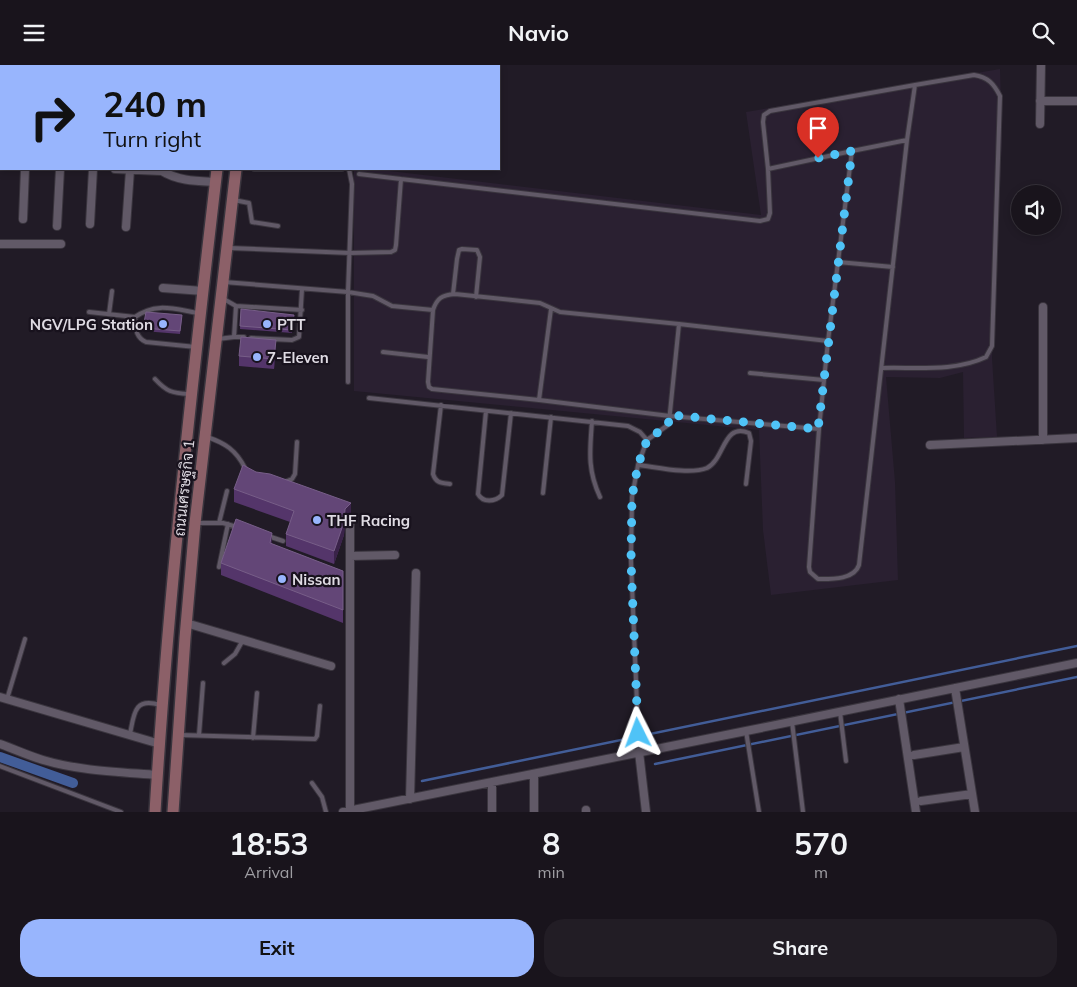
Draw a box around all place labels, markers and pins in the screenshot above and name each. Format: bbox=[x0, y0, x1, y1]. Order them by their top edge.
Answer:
pin bbox=[797, 107, 839, 158]
place label: NGV/LPG Station bbox=[30, 315, 153, 334]
place label: PTT bbox=[277, 315, 306, 334]
marker: NGV/LPG Station bbox=[157, 318, 169, 330]
marker: PTT bbox=[261, 318, 273, 330]
place label: 7-Eleven bbox=[267, 348, 329, 367]
marker: 7-Eleven bbox=[251, 351, 263, 363]
place label: THF Racing bbox=[327, 511, 410, 530]
marker: THF Racing bbox=[311, 514, 323, 526]
place label: Nissan bbox=[292, 570, 341, 589]
marker: Nissan bbox=[276, 573, 288, 585]

